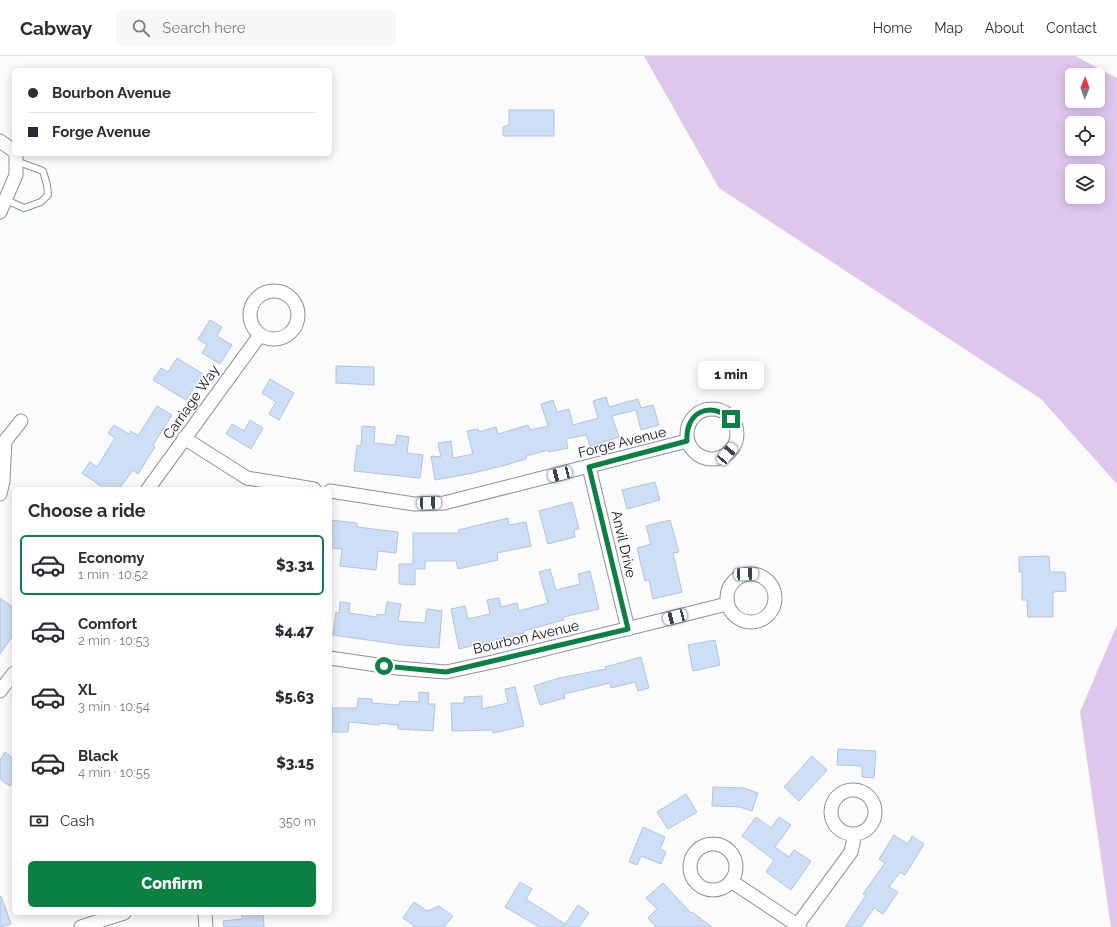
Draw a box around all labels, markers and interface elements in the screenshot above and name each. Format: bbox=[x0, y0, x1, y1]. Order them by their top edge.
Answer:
search box bbox=[116, 10, 396, 46]
text: Cabway bbox=[20, 17, 92, 39]
icon: search bbox=[130, 17, 152, 39]
text: Search here bbox=[162, 19, 246, 37]
text: Home bbox=[873, 20, 912, 36]
text: Map bbox=[934, 20, 963, 36]
text: About bbox=[985, 20, 1024, 36]
text: Contact bbox=[1046, 20, 1097, 36]
north arrow bbox=[1065, 68, 1105, 108]
map controls bbox=[1065, 68, 1105, 204]
text: Bourbon Avenue bbox=[52, 84, 171, 102]
button: locate bbox=[1065, 116, 1105, 156]
text: Forge Avenue bbox=[52, 123, 150, 141]
button: layers bbox=[1065, 164, 1105, 204]
callout: 1 min bbox=[698, 361, 764, 389]
street label: Carriage Way bbox=[160, 362, 223, 442]
text: 1 min bbox=[714, 367, 748, 382]
route end bbox=[722, 410, 740, 428]
street label: Forge Avenue bbox=[576, 423, 668, 461]
car bbox=[715, 441, 739, 467]
car bbox=[547, 465, 573, 483]
car bbox=[417, 497, 441, 509]
text: Choose a ride bbox=[28, 500, 146, 521]
street label: Anvil Drive bbox=[609, 509, 639, 579]
icon: car bbox=[30, 547, 66, 583]
text: Economy bbox=[78, 549, 145, 567]
text: $3.31 bbox=[276, 556, 314, 574]
text: 1 min · 10:52 bbox=[78, 567, 148, 582]
car bbox=[734, 568, 758, 580]
car bbox=[662, 608, 688, 626]
icon: car bbox=[30, 613, 66, 649]
text: Comfort bbox=[78, 615, 137, 633]
street label: Bourbon Avenue bbox=[471, 617, 581, 657]
text: $4.47 bbox=[275, 622, 314, 640]
text: 2 min · 10:53 bbox=[78, 633, 150, 648]
route start bbox=[375, 657, 393, 675]
icon: car bbox=[30, 679, 66, 715]
text: XL bbox=[78, 681, 96, 699]
text: $5.63 bbox=[275, 688, 314, 706]
text: 3 min · 10:54 bbox=[78, 699, 150, 714]
icon: car bbox=[30, 745, 66, 781]
text: Black bbox=[78, 747, 118, 765]
text: $3.15 bbox=[276, 754, 314, 772]
text: 4 min · 10:55 bbox=[78, 765, 150, 780]
icon: cash bbox=[28, 810, 50, 832]
text: Cash bbox=[60, 812, 94, 830]
text: 350 m bbox=[279, 814, 316, 829]
button: Confirm bbox=[28, 861, 316, 907]

